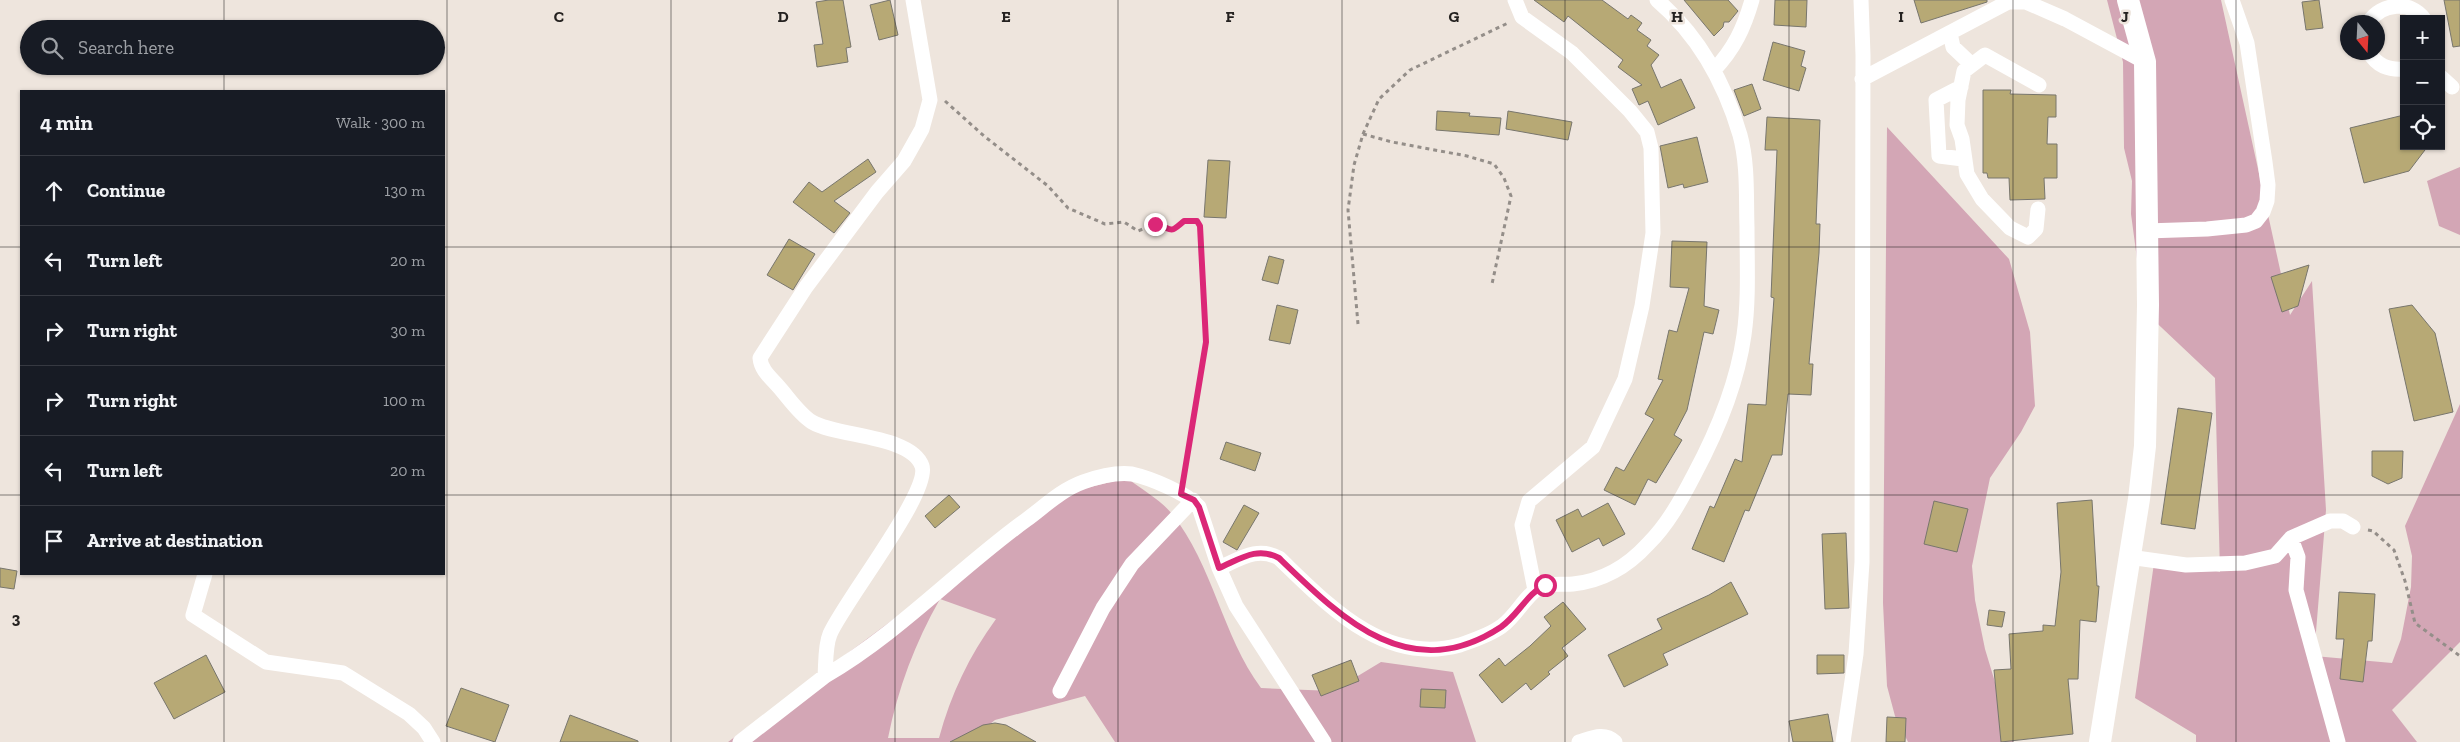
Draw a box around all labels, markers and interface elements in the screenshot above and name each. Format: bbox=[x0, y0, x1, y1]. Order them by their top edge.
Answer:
text: C bbox=[554, 7, 564, 26]
text: D bbox=[777, 7, 789, 26]
text: E bbox=[1001, 7, 1011, 26]
text: F bbox=[1225, 7, 1235, 26]
text: G bbox=[1449, 7, 1460, 26]
text: H bbox=[1671, 7, 1683, 26]
text: I bbox=[1898, 7, 1904, 26]
text: J bbox=[2121, 7, 2129, 26]
north arrow bbox=[2340, 15, 2385, 60]
map controls bbox=[2400, 15, 2445, 150]
button: + bbox=[2400, 15, 2445, 60]
search box bbox=[20, 20, 445, 75]
icon: search bbox=[38, 34, 66, 62]
text: Search here bbox=[78, 36, 174, 59]
button: − bbox=[2400, 60, 2445, 105]
button: locate bbox=[2400, 105, 2445, 150]
text: 4 min bbox=[40, 110, 93, 135]
text: Walk · 300 m bbox=[336, 113, 425, 132]
icon: ahead bbox=[40, 177, 68, 205]
text: Continue bbox=[87, 179, 165, 202]
text: 130 m bbox=[384, 181, 425, 200]
route end bbox=[1144, 213, 1167, 236]
icon: left bbox=[40, 247, 68, 275]
text: Turn left bbox=[87, 249, 162, 272]
text: 20 m bbox=[390, 251, 425, 270]
icon: right bbox=[40, 317, 68, 345]
text: Turn right bbox=[87, 319, 177, 342]
text: 30 m bbox=[391, 321, 425, 340]
icon: right bbox=[40, 387, 68, 415]
text: Turn right bbox=[87, 389, 177, 412]
text: 100 m bbox=[383, 391, 425, 410]
icon: left bbox=[40, 457, 68, 485]
text: Turn left bbox=[87, 459, 162, 482]
text: 20 m bbox=[390, 461, 425, 480]
icon: arrive bbox=[40, 527, 68, 555]
text: Arrive at destination bbox=[87, 529, 263, 552]
route start bbox=[1534, 574, 1557, 597]
text: 3 bbox=[12, 609, 21, 628]

